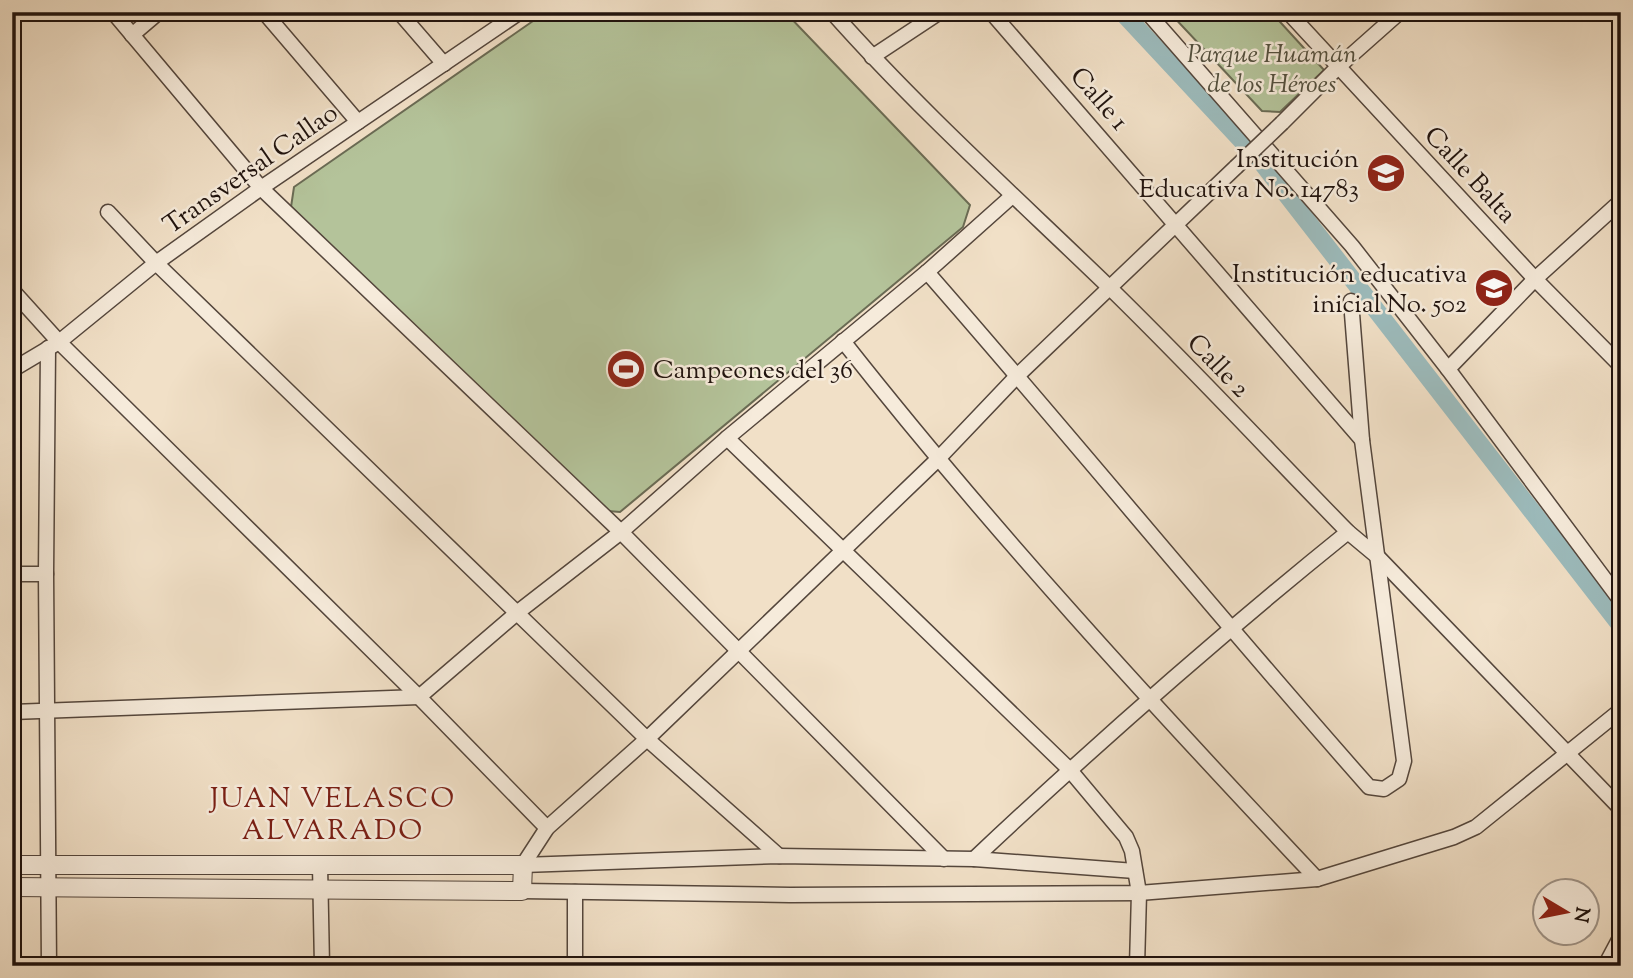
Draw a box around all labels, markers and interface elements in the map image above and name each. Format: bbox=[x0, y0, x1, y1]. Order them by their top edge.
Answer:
park label: Parque Huamán de los Héroes bbox=[1187, 37, 1357, 104]
street label: Calle 1 bbox=[1060, 60, 1136, 140]
street label: Transversal Callao bbox=[156, 96, 346, 244]
street label: Calle Balta bbox=[1414, 119, 1524, 232]
place label: Institución Educativa No. 14783 bbox=[1139, 142, 1359, 209]
school or university icon: Institución Educativa No. 14783 bbox=[1365, 152, 1407, 194]
place label: Institución educativa inicial No. 502 bbox=[1232, 257, 1467, 324]
school or university icon: Institución educativa inicial No. 502 bbox=[1473, 267, 1515, 309]
street label: Calle 2 bbox=[1177, 326, 1257, 407]
sports icon: Campeones del 36 bbox=[605, 348, 647, 390]
place label: Campeones del 36 bbox=[653, 353, 853, 390]
district label: JUAN VELASCO ALVARADO bbox=[208, 780, 456, 852]
north arrow bbox=[1532, 876, 1602, 946]
text: N bbox=[1566, 905, 1595, 924]

